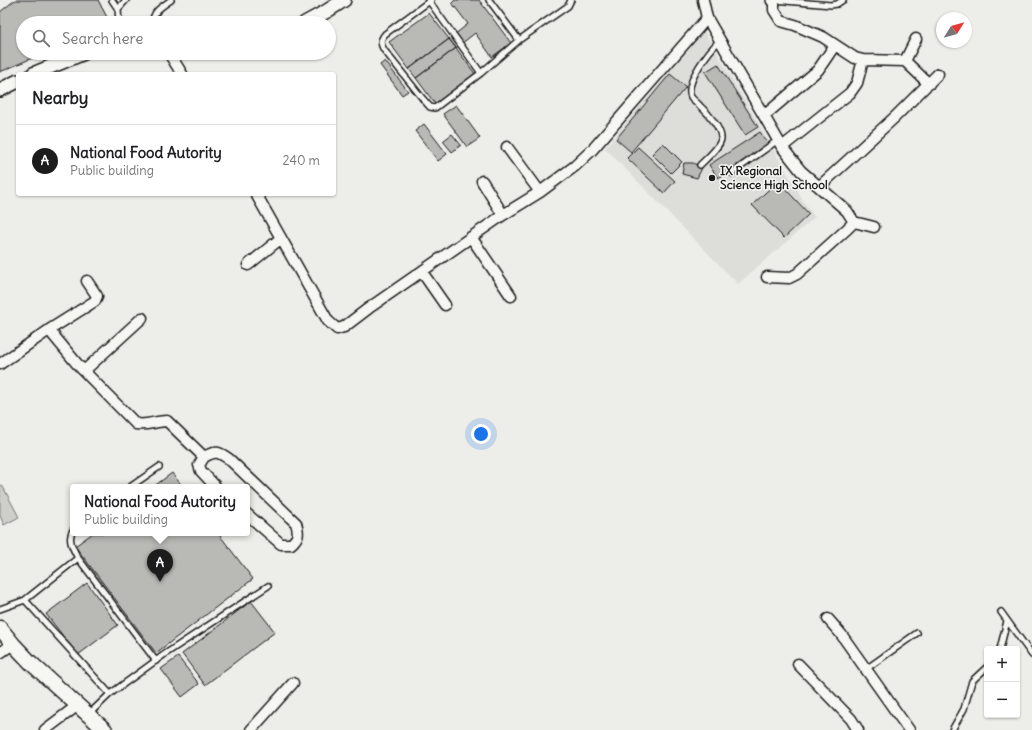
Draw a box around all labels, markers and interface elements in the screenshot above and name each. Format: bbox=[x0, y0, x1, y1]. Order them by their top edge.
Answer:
north arrow bbox=[936, 12, 972, 48]
search box bbox=[16, 16, 336, 60]
icon: search bbox=[30, 27, 52, 49]
text: Search here bbox=[62, 29, 143, 48]
text: Nearby bbox=[32, 87, 88, 109]
text: National Food Autority bbox=[70, 143, 222, 162]
text: A bbox=[41, 152, 49, 169]
text: 240 m bbox=[283, 152, 320, 169]
text: Public building bbox=[70, 162, 154, 179]
place label: IX Regional Science High School bbox=[720, 163, 828, 193]
marker: IX Regional Science High School bbox=[707, 173, 717, 183]
your location bbox=[471, 424, 491, 444]
popup bbox=[70, 484, 250, 536]
text: National Food Autority bbox=[84, 492, 236, 511]
text: Public building bbox=[84, 511, 168, 528]
pin: A bbox=[147, 549, 173, 582]
map controls bbox=[984, 646, 1020, 718]
button: + bbox=[984, 646, 1020, 682]
button: − bbox=[984, 682, 1020, 718]

